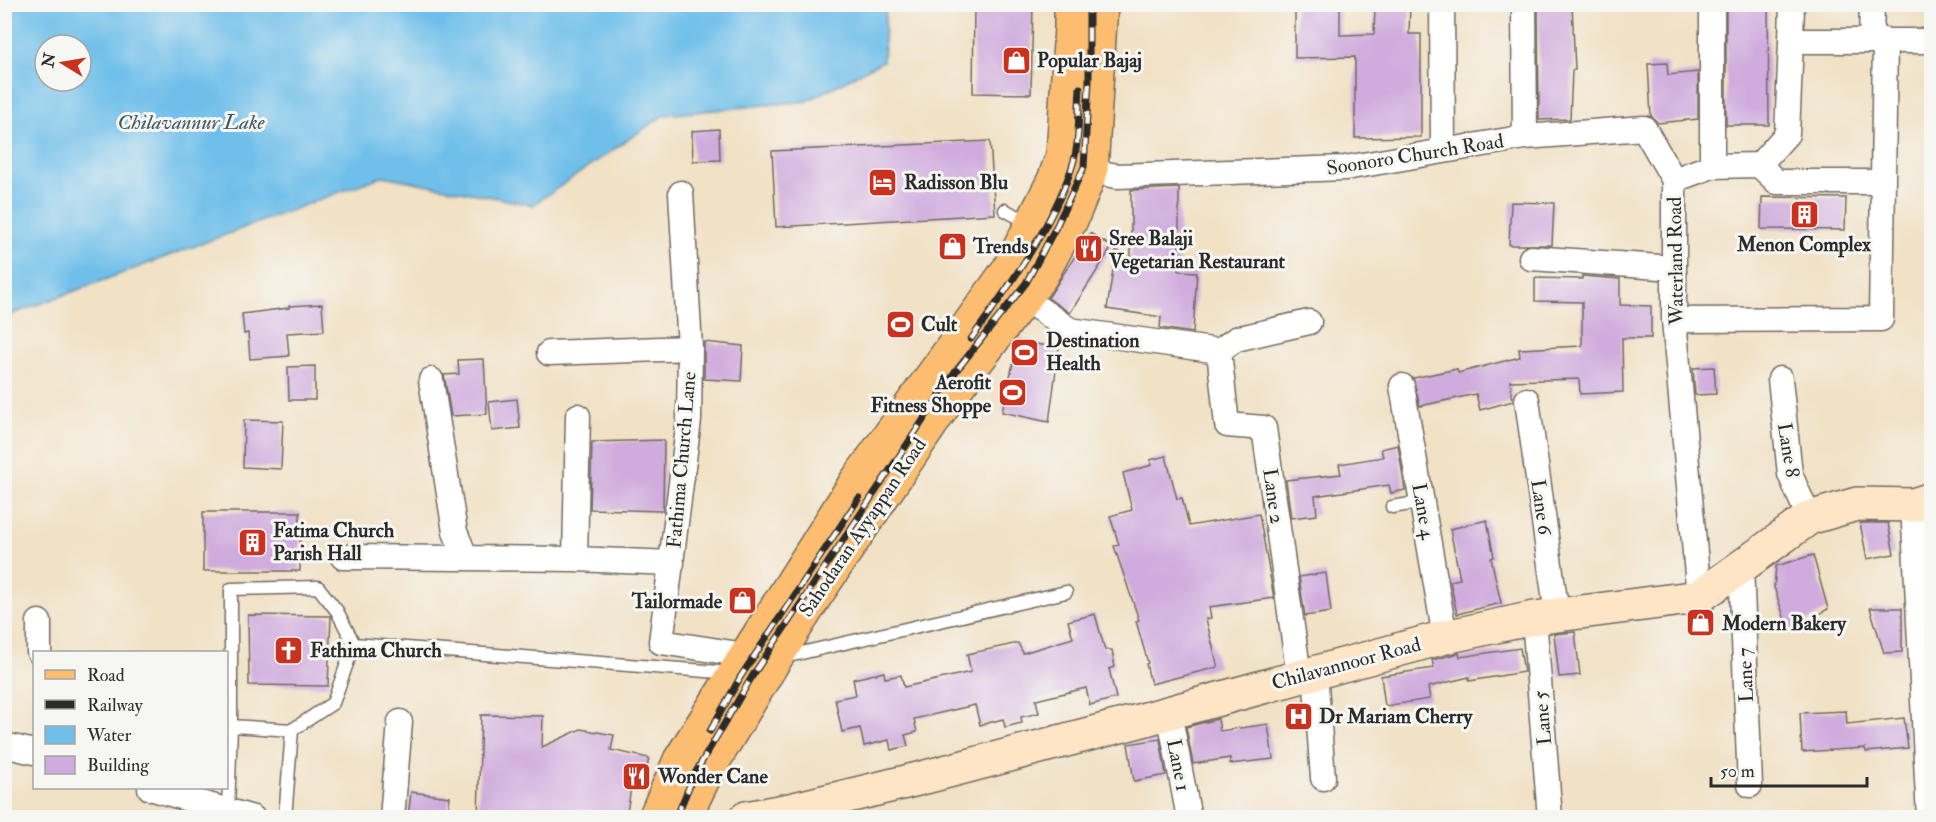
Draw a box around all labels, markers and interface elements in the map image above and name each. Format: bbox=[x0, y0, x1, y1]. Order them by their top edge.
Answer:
north arrow bbox=[33, 33, 93, 93]
shop icon: Popular Bajaj bbox=[1000, 44, 1032, 76]
place label: Popular Bajaj bbox=[1037, 48, 1142, 74]
text: N bbox=[38, 51, 61, 70]
water label: Chilavannur Lake bbox=[117, 109, 266, 136]
street label: Soonoro Church Road bbox=[1325, 128, 1505, 181]
hotel icon: Radisson Blu bbox=[867, 166, 899, 198]
place label: Radisson Blu bbox=[904, 170, 1009, 195]
street label: Waterland Road bbox=[1662, 196, 1689, 326]
building icon: Menon Complex bbox=[1788, 198, 1820, 230]
place label: Sree Balaji Vegetarian Restaurant bbox=[1108, 226, 1286, 275]
shop icon: Trends bbox=[936, 230, 968, 262]
place label: Menon Complex bbox=[1736, 232, 1871, 258]
restaurant icon: Sree Balaji Vegetarian Restaurant bbox=[1072, 233, 1104, 265]
place label: Trends bbox=[972, 234, 1029, 259]
sports icon: Cult bbox=[884, 308, 916, 340]
place label: Cult bbox=[921, 312, 958, 337]
place label: Destination Health bbox=[1046, 328, 1140, 376]
sports icon: Destination Health bbox=[1009, 336, 1041, 368]
place label: Aerofit Fitness Shoppe bbox=[871, 370, 992, 419]
street label: Fathima Church Lane bbox=[661, 371, 702, 549]
sports icon: Aerofit Fitness Shoppe bbox=[996, 377, 1028, 409]
street label: Lane 8 bbox=[1772, 421, 1805, 479]
street label: Sahodaran Ayyappan Road bbox=[793, 433, 933, 622]
street label: Lane 2 bbox=[1257, 467, 1290, 525]
street label: Lane 6 bbox=[1525, 478, 1558, 537]
street label: Lane 4 bbox=[1406, 481, 1441, 542]
place label: Fatima Church Parish Hall bbox=[273, 518, 395, 566]
building icon: Fatima Church Parish Hall bbox=[236, 526, 268, 558]
shop icon: Tailormade bbox=[727, 585, 759, 617]
place label: Tailormade bbox=[631, 589, 723, 614]
shop icon: Modern Bakery bbox=[1685, 607, 1717, 639]
place label: Modern Bakery bbox=[1721, 611, 1847, 637]
street label: Chilavannoor Road bbox=[1269, 631, 1424, 695]
church icon: Fathima Church bbox=[273, 634, 305, 666]
place label: Fathima Church bbox=[310, 638, 442, 663]
street label: Lane 7 bbox=[1732, 647, 1759, 703]
legend bbox=[33, 651, 228, 789]
text: Road bbox=[87, 664, 125, 687]
street label: Lane 5 bbox=[1528, 690, 1557, 746]
text: Railway bbox=[87, 694, 144, 717]
hospital icon: Dr Mariam Cherry bbox=[1282, 700, 1314, 732]
place label: Dr Mariam Cherry bbox=[1319, 704, 1474, 730]
text: Water bbox=[86, 724, 131, 747]
street label: Lane 1 bbox=[1161, 737, 1196, 793]
scale bar bbox=[1711, 750, 1867, 788]
text: Building bbox=[87, 754, 150, 777]
restaurant icon: Wonder Cane bbox=[621, 760, 653, 792]
text: 50 m bbox=[1720, 760, 1755, 783]
place label: Wonder Cane bbox=[657, 764, 768, 789]

